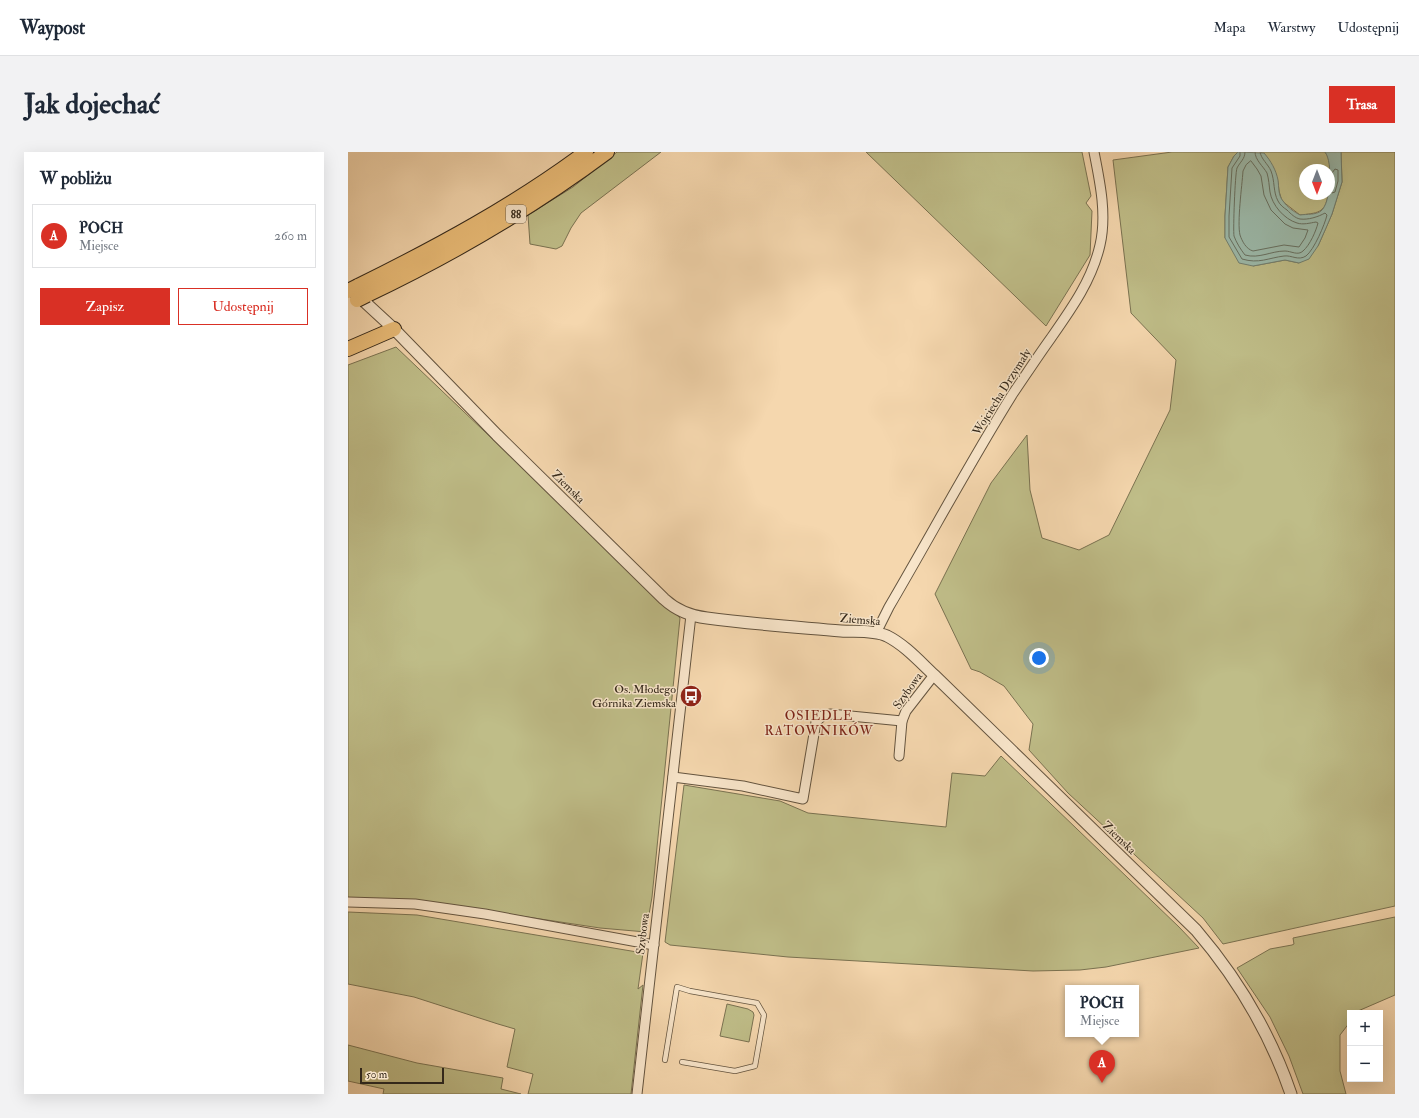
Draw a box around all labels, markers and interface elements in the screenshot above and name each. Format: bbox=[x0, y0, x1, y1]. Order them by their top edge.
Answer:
text: Waypost bbox=[20, 16, 85, 40]
text: Mapa bbox=[1213, 19, 1245, 36]
text: Warstwy bbox=[1267, 19, 1316, 36]
text: Udostępnij bbox=[1338, 19, 1399, 36]
button: Trasa bbox=[1329, 86, 1395, 123]
text: Jak dojechać bbox=[24, 87, 160, 122]
north arrow bbox=[1299, 164, 1335, 200]
text: W pobliżu bbox=[40, 168, 112, 189]
road number: 88 bbox=[506, 205, 526, 223]
text: POCH bbox=[79, 219, 123, 238]
text: A bbox=[50, 228, 58, 244]
text: 260 m bbox=[274, 228, 307, 244]
text: Miejsce bbox=[79, 238, 119, 254]
button: Zapisz bbox=[40, 288, 170, 325]
button: Udostępnij bbox=[178, 288, 308, 325]
street label: Wojciecha Drzymały bbox=[969, 345, 1035, 439]
street label: Ziemska bbox=[548, 467, 589, 508]
street label: Ziemska bbox=[839, 611, 882, 629]
your location bbox=[1029, 648, 1049, 668]
street label: Szybowa bbox=[890, 669, 927, 712]
place label: Os. Młodego Górnika Ziemska bbox=[592, 682, 677, 711]
bus stop icon: Os. Młodego Górnika Ziemska bbox=[678, 683, 704, 709]
district label: OSIEDLE RATOWNIKÓW bbox=[764, 708, 874, 739]
street label: Ziemska bbox=[1099, 818, 1140, 858]
street label: Szybowa bbox=[633, 911, 653, 956]
popup bbox=[1065, 985, 1139, 1037]
text: POCH bbox=[1080, 994, 1124, 1013]
map controls bbox=[1347, 1010, 1383, 1082]
button: + bbox=[1347, 1010, 1383, 1046]
text: Miejsce bbox=[1080, 1013, 1119, 1029]
button: − bbox=[1347, 1046, 1383, 1082]
pin: A bbox=[1089, 1050, 1115, 1083]
scale bar bbox=[360, 1066, 444, 1085]
text: 50 m bbox=[366, 1068, 387, 1081]

